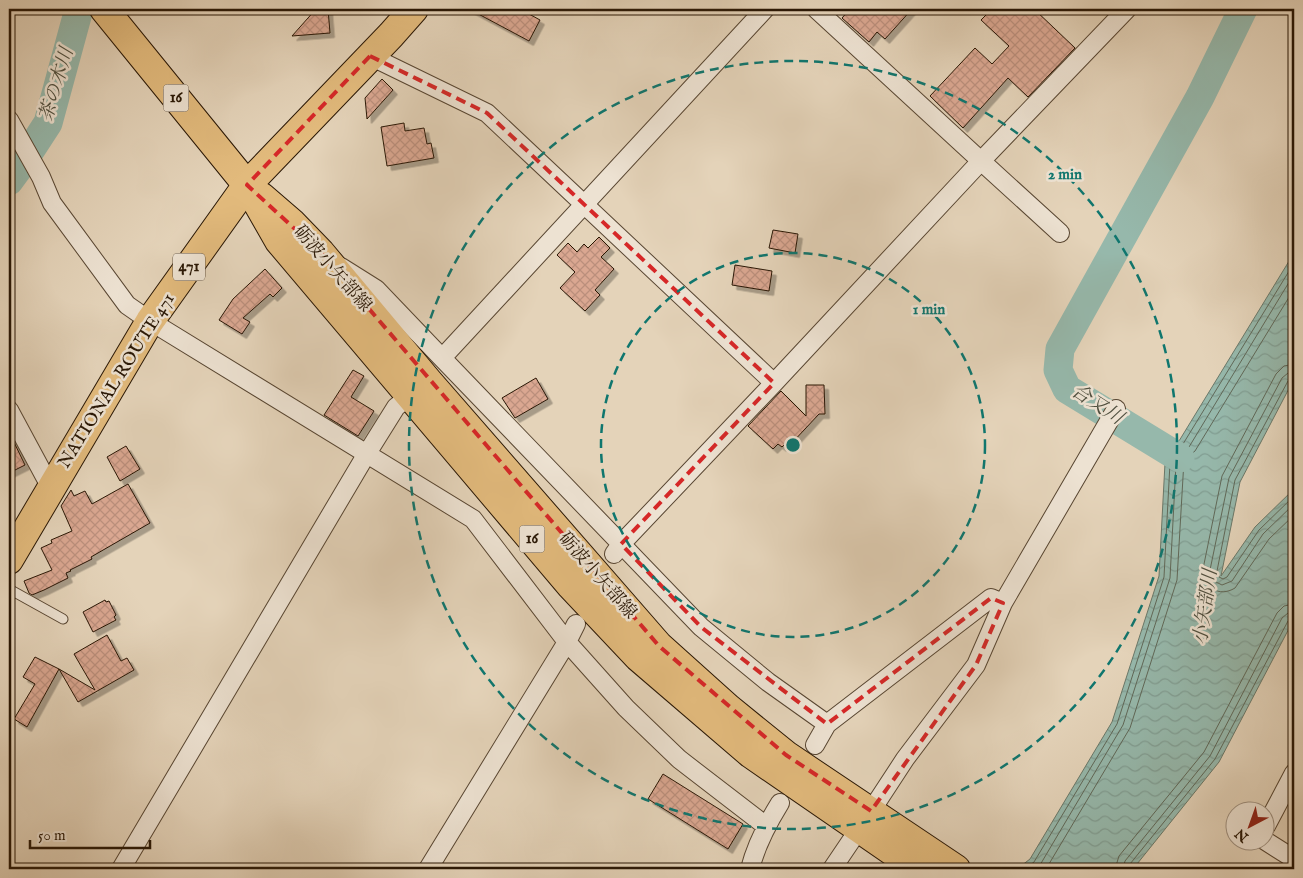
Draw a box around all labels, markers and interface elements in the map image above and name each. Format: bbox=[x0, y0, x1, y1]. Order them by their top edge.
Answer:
water label: 茶の木川 bbox=[34, 43, 80, 125]
road number: 16 bbox=[164, 85, 188, 112]
text: 2 min bbox=[1048, 165, 1082, 184]
street label: 砺波小矢部線 bbox=[288, 221, 376, 317]
road number: 471 bbox=[173, 253, 205, 280]
street label: NATIONAL ROUTE 471 bbox=[54, 289, 180, 473]
text: 1 min bbox=[913, 300, 945, 319]
water label: 合又川 bbox=[1067, 379, 1129, 432]
centre of rings bbox=[784, 436, 802, 454]
road number: 16 bbox=[520, 526, 544, 552]
street label: 砺波小矢部線 bbox=[553, 528, 641, 624]
water label: 小矢部川 bbox=[1189, 566, 1223, 646]
north arrow bbox=[1226, 800, 1276, 850]
scale bar bbox=[30, 818, 150, 850]
text: N bbox=[1232, 824, 1253, 846]
text: 50 m bbox=[38, 826, 66, 845]

